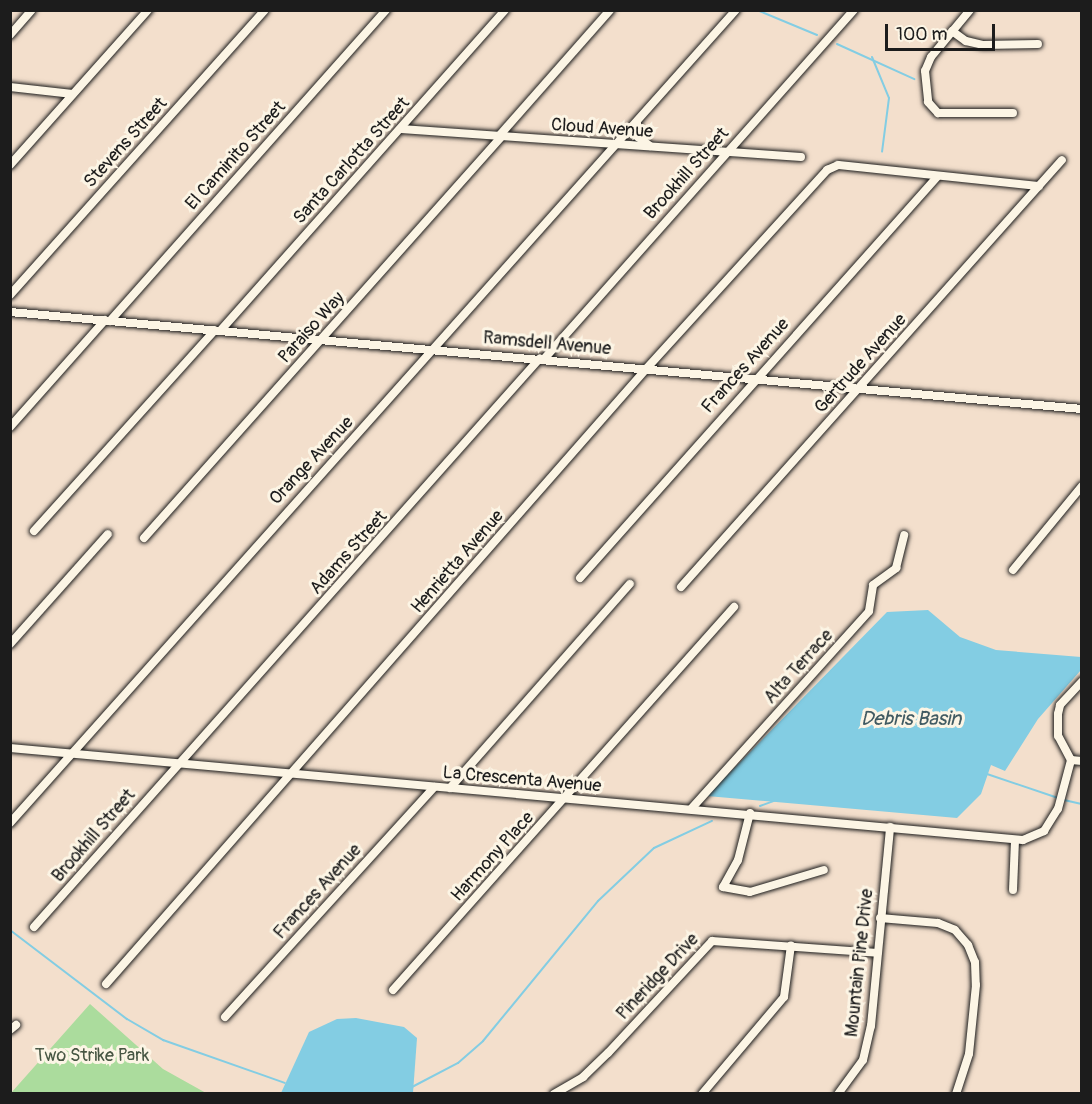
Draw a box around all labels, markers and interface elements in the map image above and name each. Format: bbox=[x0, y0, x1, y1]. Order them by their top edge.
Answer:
scale bar bbox=[888, 12, 998, 50]
text: 100 m bbox=[896, 23, 948, 46]
street label: Stevens Street bbox=[80, 93, 172, 193]
street label: Santa Carlotta Street bbox=[289, 93, 415, 229]
street label: El Caminito Street bbox=[181, 97, 291, 215]
street label: Cloud Avenue bbox=[550, 115, 654, 143]
street label: Brookhill Street bbox=[640, 124, 734, 224]
street label: Paraiso Way bbox=[274, 288, 350, 368]
street label: Gertrude Avenue bbox=[810, 310, 912, 418]
street label: Frances Avenue bbox=[698, 314, 794, 418]
street label: Ramsdell Avenue bbox=[482, 328, 612, 360]
street label: Orange Avenue bbox=[266, 412, 358, 510]
street label: Henrietta Avenue bbox=[407, 506, 509, 618]
street label: Adams Street bbox=[306, 507, 392, 599]
street label: Alta Terrace bbox=[760, 625, 838, 709]
water label: Debris Basin bbox=[861, 706, 961, 730]
street label: La Crescenta Avenue bbox=[442, 762, 602, 798]
street label: Brookhill Street bbox=[48, 785, 140, 887]
street label: Harmony Place bbox=[447, 808, 539, 906]
street label: Frances Avenue bbox=[270, 840, 366, 944]
street label: Mountain Pine Drive bbox=[841, 888, 879, 1038]
street label: Pineridge Drive bbox=[612, 929, 704, 1025]
park label: Two Strike Park bbox=[35, 1045, 149, 1067]

